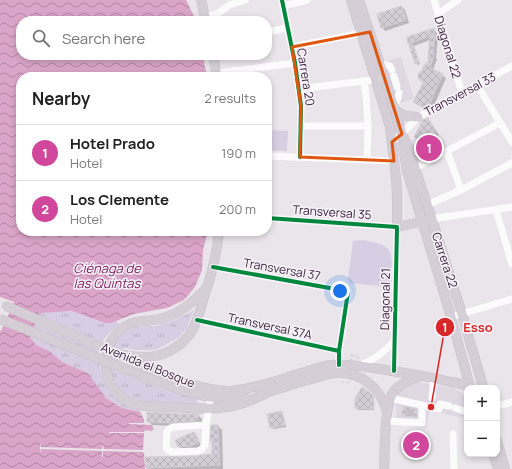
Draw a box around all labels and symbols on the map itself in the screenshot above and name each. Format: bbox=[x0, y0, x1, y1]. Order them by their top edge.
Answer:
street label: Diagonal 22 bbox=[430, 14, 466, 80]
street label: Carrera 20 bbox=[293, 47, 319, 107]
street label: Transversal 33 bbox=[421, 68, 499, 120]
pin: 1 bbox=[416, 133, 442, 163]
street label: Transversal 35 bbox=[292, 201, 372, 223]
street label: Carrera 22 bbox=[428, 230, 462, 290]
street label: Transversal 37 bbox=[242, 254, 322, 284]
water label: Ciénaga de las Quintas bbox=[73, 259, 142, 292]
street label: Diagonal 21 bbox=[376, 268, 394, 330]
your location bbox=[330, 281, 350, 301]
street label: Transversal 37A bbox=[226, 309, 314, 343]
callout: Esso bbox=[435, 315, 501, 340]
text: Esso bbox=[463, 318, 493, 336]
text: 1 bbox=[442, 319, 448, 336]
street label: Avenida el Bosque bbox=[98, 338, 198, 392]
pin: 2 bbox=[403, 430, 429, 460]

